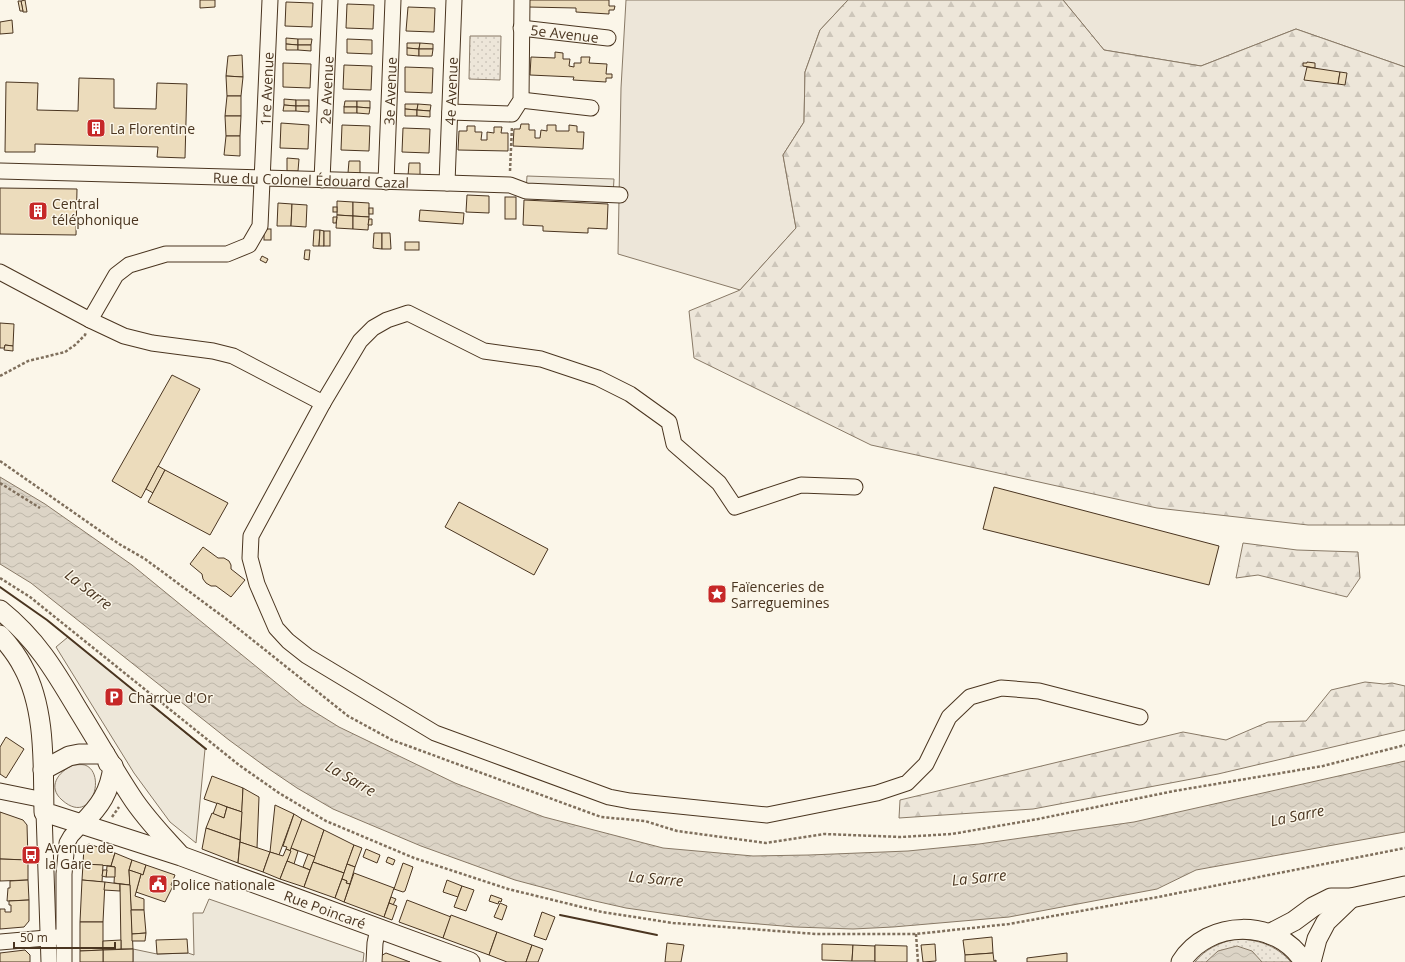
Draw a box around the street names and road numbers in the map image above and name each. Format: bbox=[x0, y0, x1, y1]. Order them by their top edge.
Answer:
street label: 5e Avenue bbox=[530, 20, 600, 46]
street label: 1re Avenue bbox=[255, 51, 277, 126]
street label: 2e Avenue bbox=[315, 55, 337, 125]
street label: 3e Avenue bbox=[379, 56, 400, 126]
street label: 4e Avenue bbox=[440, 56, 461, 126]
street label: Rue du Colonel Édouard Cazal bbox=[213, 167, 409, 191]
street label: Rue Poincaré bbox=[282, 885, 369, 933]

